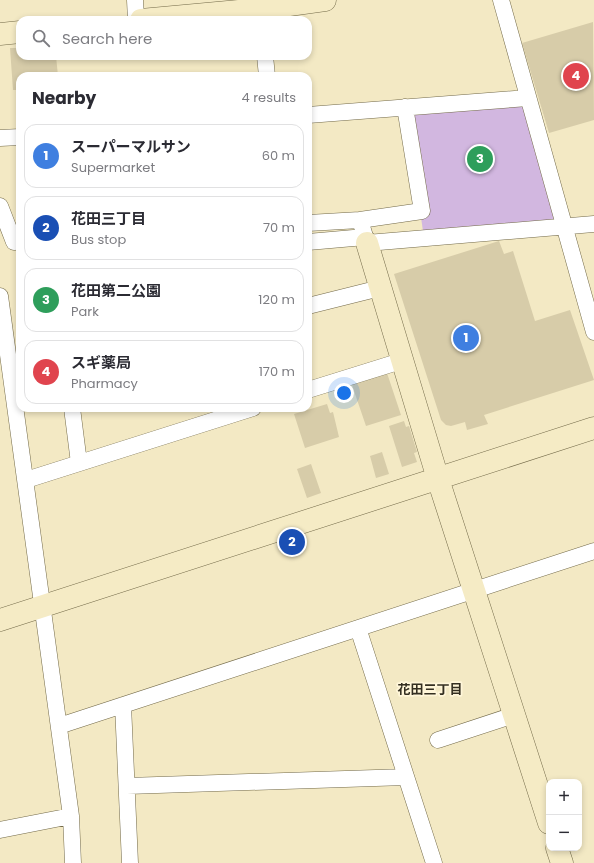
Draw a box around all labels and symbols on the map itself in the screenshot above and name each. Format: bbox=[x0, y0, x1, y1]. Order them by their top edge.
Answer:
pin: 4 bbox=[563, 61, 589, 91]
pin: 3 bbox=[467, 144, 493, 174]
pin: 1 bbox=[453, 323, 479, 353]
your location bbox=[334, 383, 354, 403]
pin: 2 bbox=[279, 527, 305, 557]
district label: 花田三丁目 bbox=[397, 680, 463, 699]

